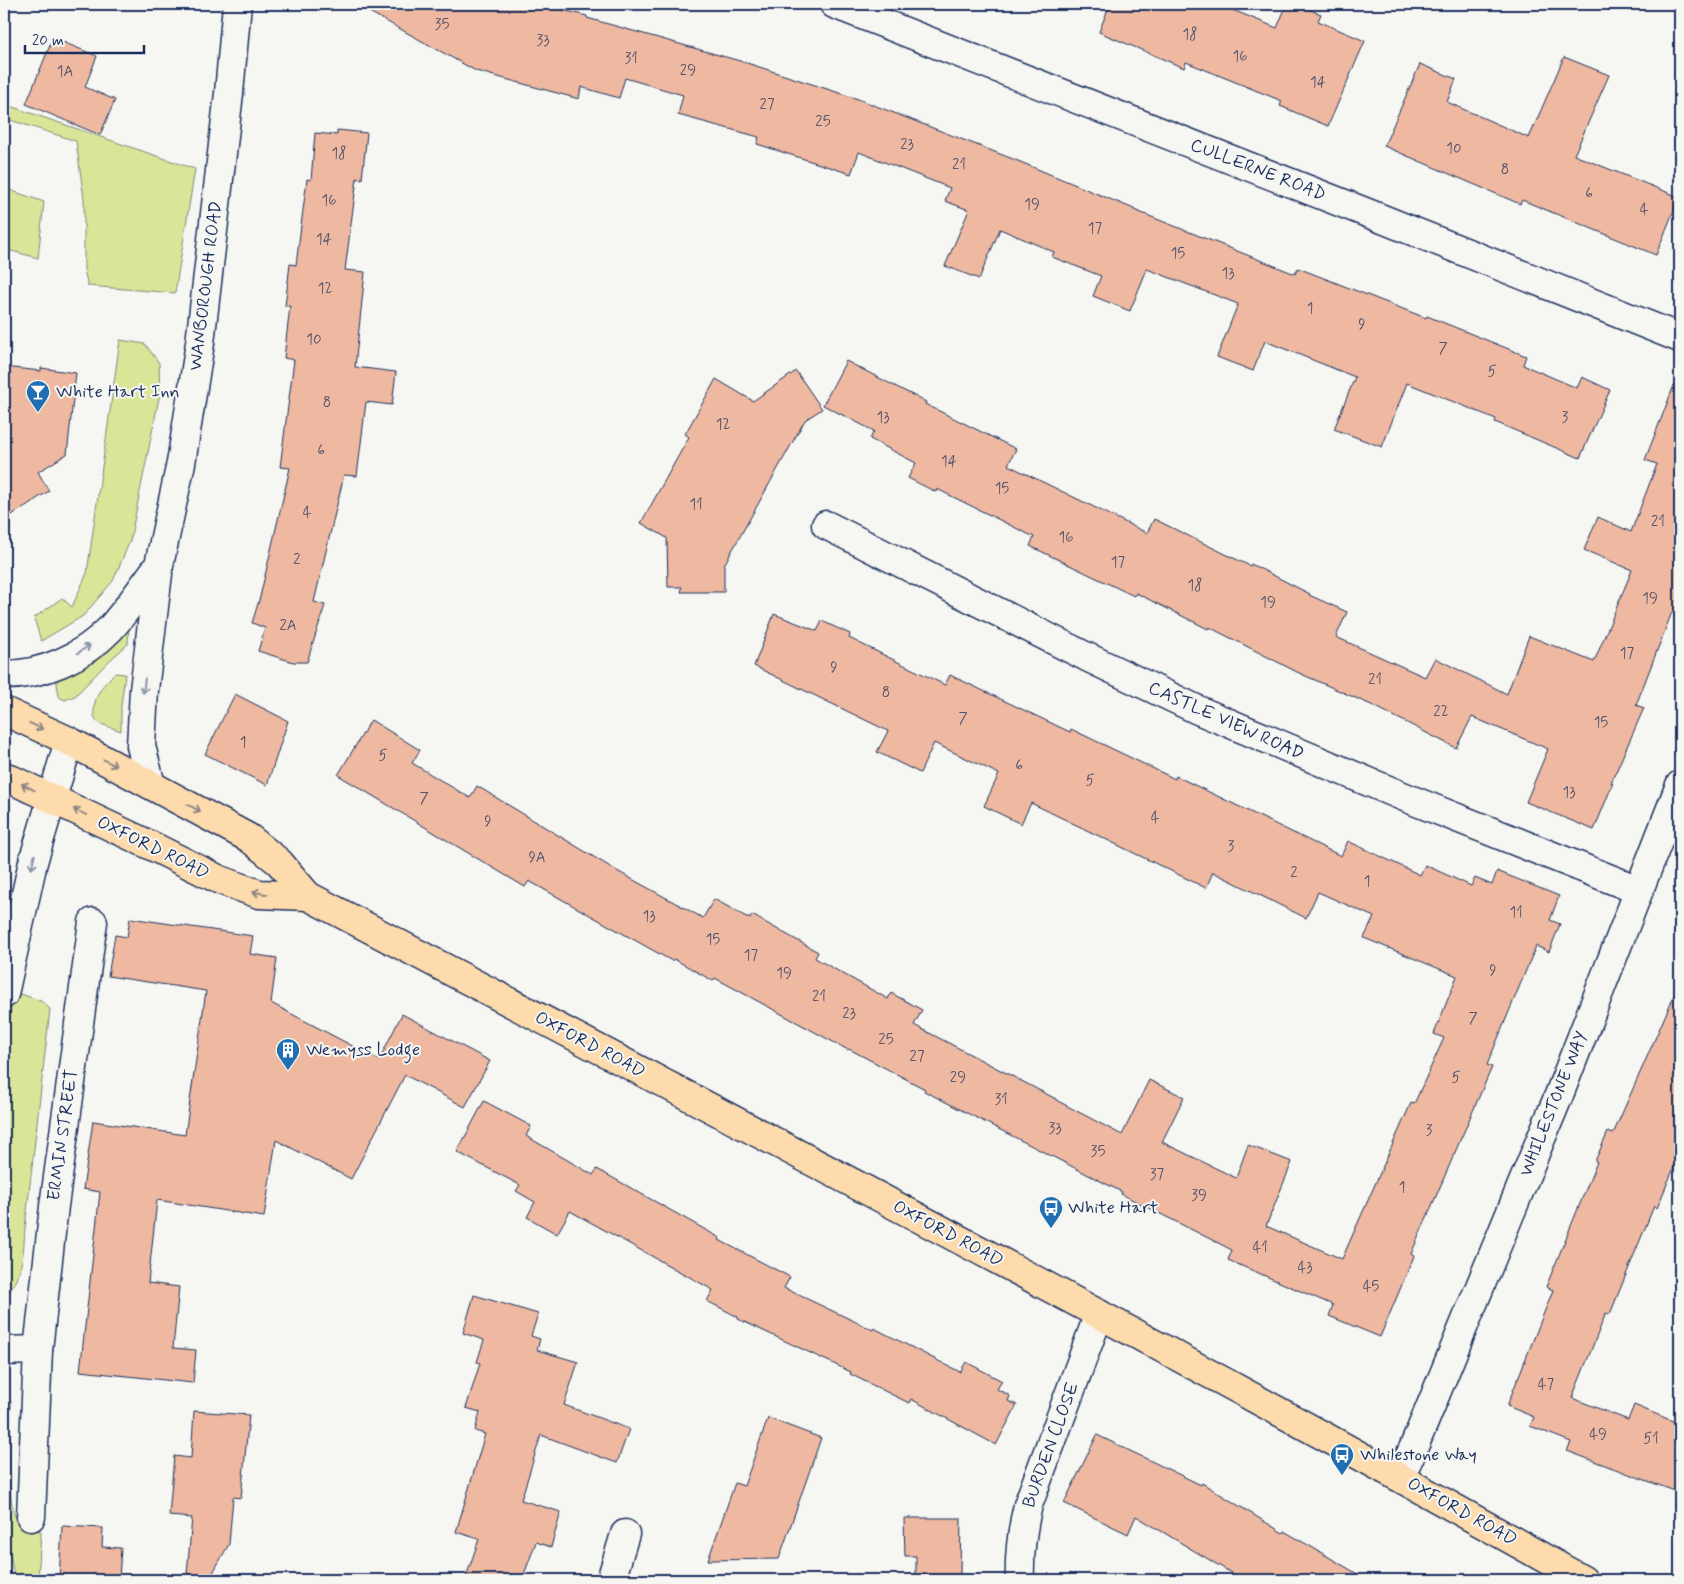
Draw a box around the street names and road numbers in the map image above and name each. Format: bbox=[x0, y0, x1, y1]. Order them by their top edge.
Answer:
street label: CULLERNE ROAD bbox=[1187, 133, 1329, 207]
street label: WANBOROUGH ROAD bbox=[184, 200, 228, 372]
street label: CASTLE VIEW ROAD bbox=[1145, 676, 1307, 766]
street label: OXFORD ROAD bbox=[93, 811, 213, 885]
street label: OXFORD ROAD bbox=[531, 1006, 649, 1084]
street label: WHILESTONE WAY bbox=[1514, 1028, 1594, 1180]
street label: ERMIN STREET bbox=[42, 1068, 84, 1202]
street label: OXFORD ROAD bbox=[889, 1195, 1007, 1273]
street label: BURDEN CLOSE bbox=[1017, 1379, 1085, 1511]
street label: OXFORD ROAD bbox=[1403, 1472, 1521, 1552]

